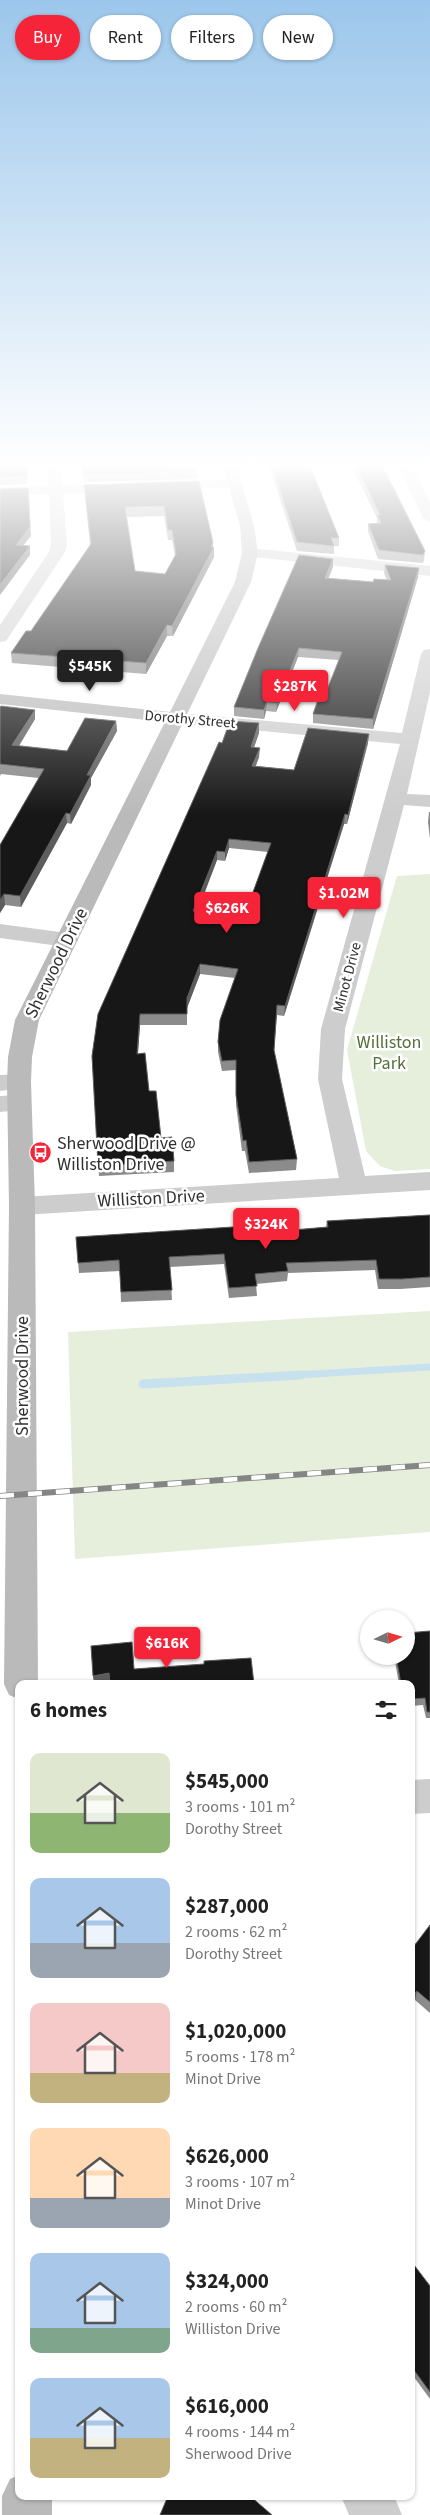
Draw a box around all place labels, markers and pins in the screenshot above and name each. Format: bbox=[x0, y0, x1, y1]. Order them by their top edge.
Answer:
pin: $545K bbox=[55, 650, 125, 692]
pin: $287K bbox=[260, 670, 330, 712]
pin: $1.02M bbox=[303, 876, 385, 919]
pin: $626K bbox=[192, 892, 262, 934]
place label: Sherwood Drive @ Williston Drive bbox=[57, 1131, 196, 1177]
bus stop icon: Sherwood Drive @ Williston Drive bbox=[29, 1141, 53, 1165]
pin: $324K bbox=[231, 1208, 301, 1250]
pin: $616K bbox=[132, 1626, 202, 1669]

